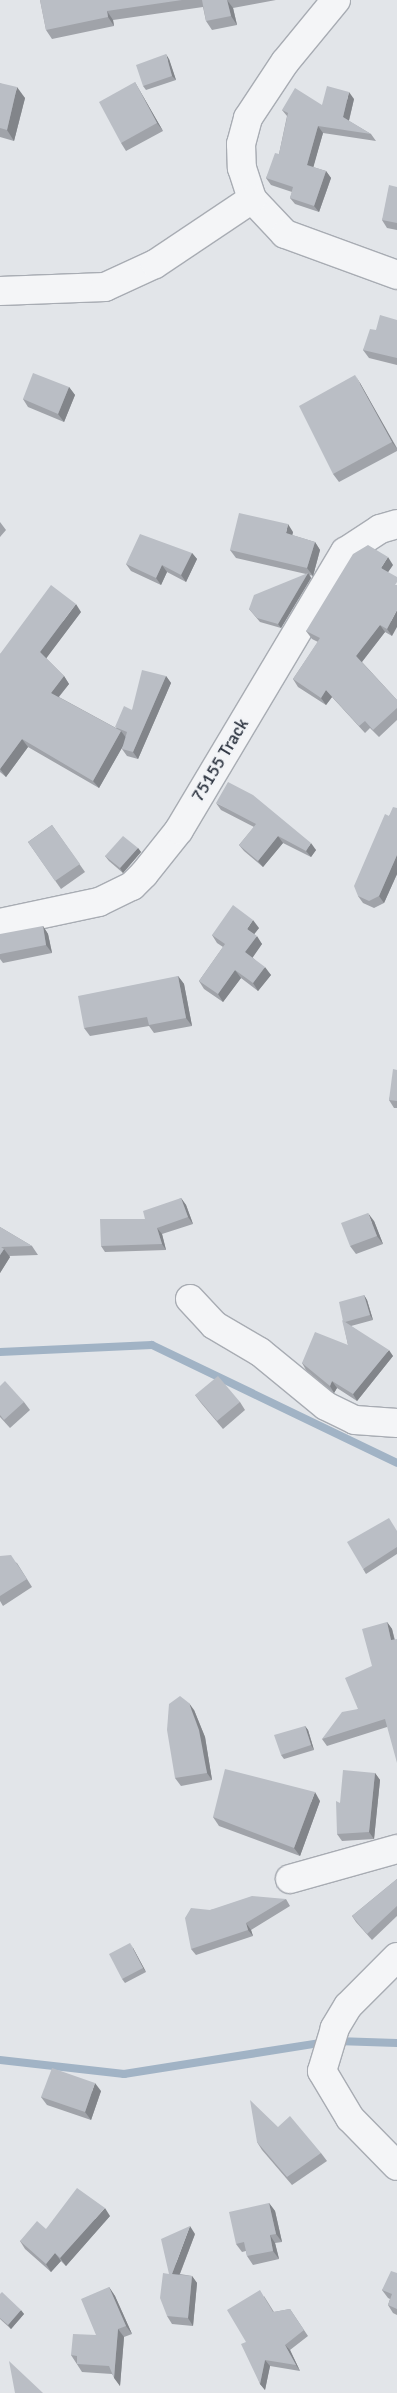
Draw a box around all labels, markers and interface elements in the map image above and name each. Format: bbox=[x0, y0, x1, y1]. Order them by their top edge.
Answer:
street label: 75155 Track bbox=[187, 714, 253, 806]

